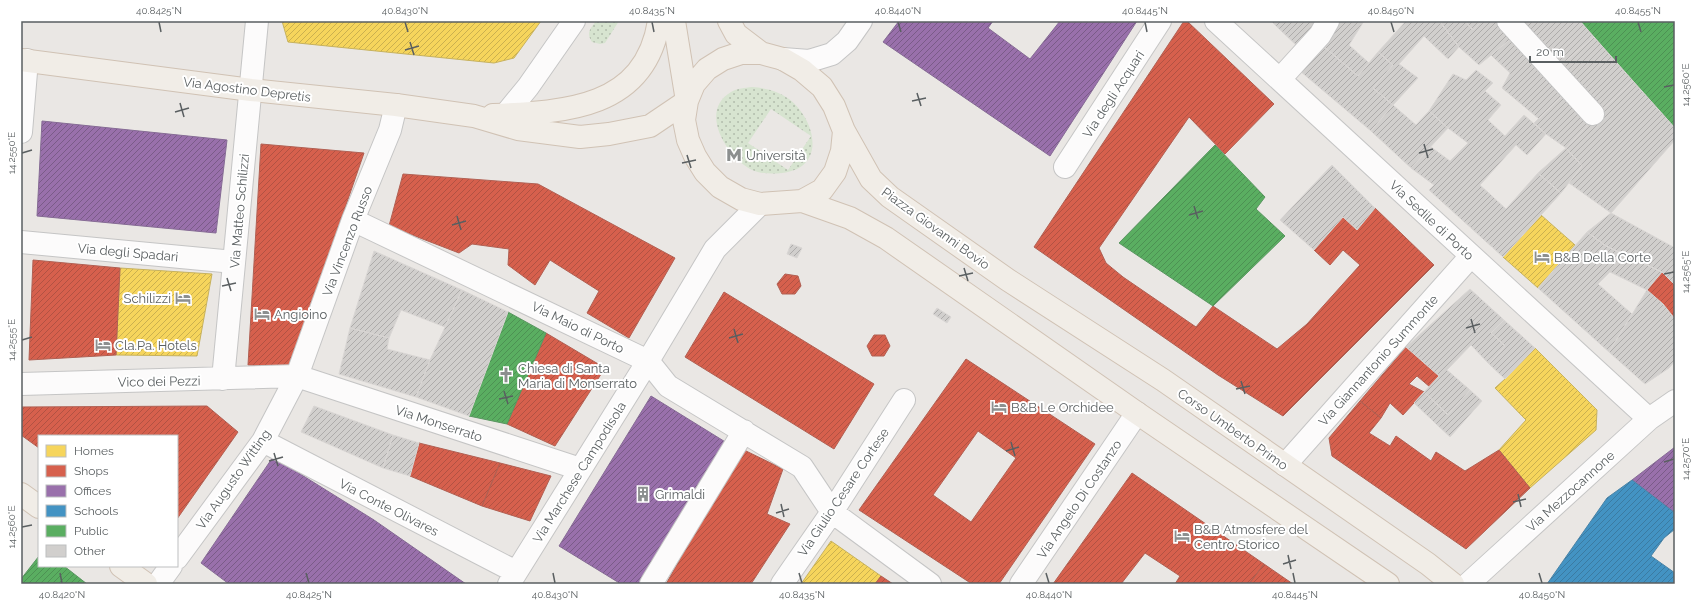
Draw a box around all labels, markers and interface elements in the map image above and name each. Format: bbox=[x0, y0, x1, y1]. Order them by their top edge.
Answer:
text: 40.8425°N bbox=[136, 5, 182, 16]
text: 40.8430°N bbox=[382, 5, 428, 16]
text: 40.8435°N bbox=[629, 5, 675, 16]
text: 40.8440°N bbox=[875, 5, 921, 16]
text: 40.8445°N bbox=[1122, 5, 1168, 16]
text: 40.8450°N bbox=[1368, 5, 1414, 16]
text: 40.8455°N bbox=[1615, 5, 1661, 16]
scale bar bbox=[1530, 38, 1616, 64]
text: 20 m bbox=[1536, 45, 1564, 59]
street label: Via degli Acquari bbox=[1080, 48, 1147, 141]
text: 14.2560°E bbox=[1680, 64, 1691, 107]
street label: Via Agostino Depretis bbox=[182, 74, 312, 105]
text: 14.2550°E bbox=[6, 132, 17, 174]
metro station icon: Università bbox=[725, 146, 743, 164]
place label: Università bbox=[746, 148, 806, 163]
street label: Via Matteo Schilizzi bbox=[227, 153, 252, 269]
street label: Via Sedile di Porto bbox=[1387, 178, 1477, 263]
street label: Via Vincenzo Russo bbox=[320, 184, 375, 298]
street label: Piazza Giovanni Bovio bbox=[879, 184, 993, 273]
street label: Via degli Spadari bbox=[77, 241, 179, 264]
hotel icon: B&B Della Corte bbox=[1533, 248, 1551, 266]
place label: B&B Della Corte bbox=[1554, 250, 1651, 265]
text: 14.2565°E bbox=[1680, 251, 1691, 293]
hotel icon: Schilizzi bbox=[174, 289, 192, 307]
place label: Schilizzi bbox=[124, 291, 171, 306]
street label: Via Giannantonio Summonte bbox=[1316, 291, 1441, 429]
street label: Via Maio di Porto bbox=[529, 299, 627, 356]
hotel icon: Angioino bbox=[253, 305, 271, 323]
place label: Angioino bbox=[274, 307, 327, 322]
text: 14.2555°E bbox=[6, 319, 17, 361]
hotel icon: Cla.Pa. Hotels bbox=[94, 336, 112, 354]
place label: Cla.Pa. Hotels bbox=[115, 338, 197, 353]
place label: Chiesa di Santa Maria di Monserrato bbox=[518, 361, 637, 391]
church icon: Chiesa di Santa Maria di Monserrato bbox=[497, 366, 515, 384]
street label: Vico dei Pezzi bbox=[117, 373, 201, 390]
street label: Corso Umberto Primo bbox=[1175, 386, 1291, 473]
hotel icon: B&B Le Orchidee bbox=[990, 398, 1008, 416]
street label: Via Marchese Campodisola bbox=[530, 399, 629, 546]
place label: B&B Le Orchidee bbox=[1011, 400, 1114, 415]
street label: Via Monserrato bbox=[393, 402, 485, 445]
street label: Via Giulio Cesare Cortese bbox=[795, 425, 892, 559]
street label: Via Augusto Witting bbox=[193, 426, 274, 532]
legend bbox=[38, 435, 178, 567]
street label: Via Angelo Di Costanzo bbox=[1034, 437, 1125, 561]
text: 14.2570°E bbox=[1680, 438, 1691, 480]
text: Homes bbox=[74, 444, 114, 458]
street label: Via Mezzocannone bbox=[1523, 448, 1618, 535]
text: Shops bbox=[74, 464, 109, 478]
street label: Via Conte Olivares bbox=[337, 476, 441, 539]
text: Offices bbox=[74, 484, 111, 498]
building icon: Grimaldi bbox=[634, 485, 652, 503]
place label: Grimaldi bbox=[655, 487, 705, 502]
text: Schools bbox=[74, 504, 118, 518]
text: 14.2560°E bbox=[6, 506, 17, 549]
place label: B&B Atmosfere del Centro Storico bbox=[1194, 522, 1308, 552]
text: Public bbox=[74, 524, 109, 538]
hotel icon: B&B Atmosfere del Centro Storico bbox=[1173, 527, 1191, 545]
text: Other bbox=[74, 544, 106, 558]
text: 40.8420°N bbox=[39, 589, 85, 600]
text: 40.8425°N bbox=[286, 589, 332, 600]
text: 40.8430°N bbox=[532, 589, 578, 600]
text: 40.8435°N bbox=[779, 589, 825, 600]
text: 40.8440°N bbox=[1026, 589, 1072, 600]
text: 40.8445°N bbox=[1272, 589, 1318, 600]
text: 40.8450°N bbox=[1519, 589, 1565, 600]

